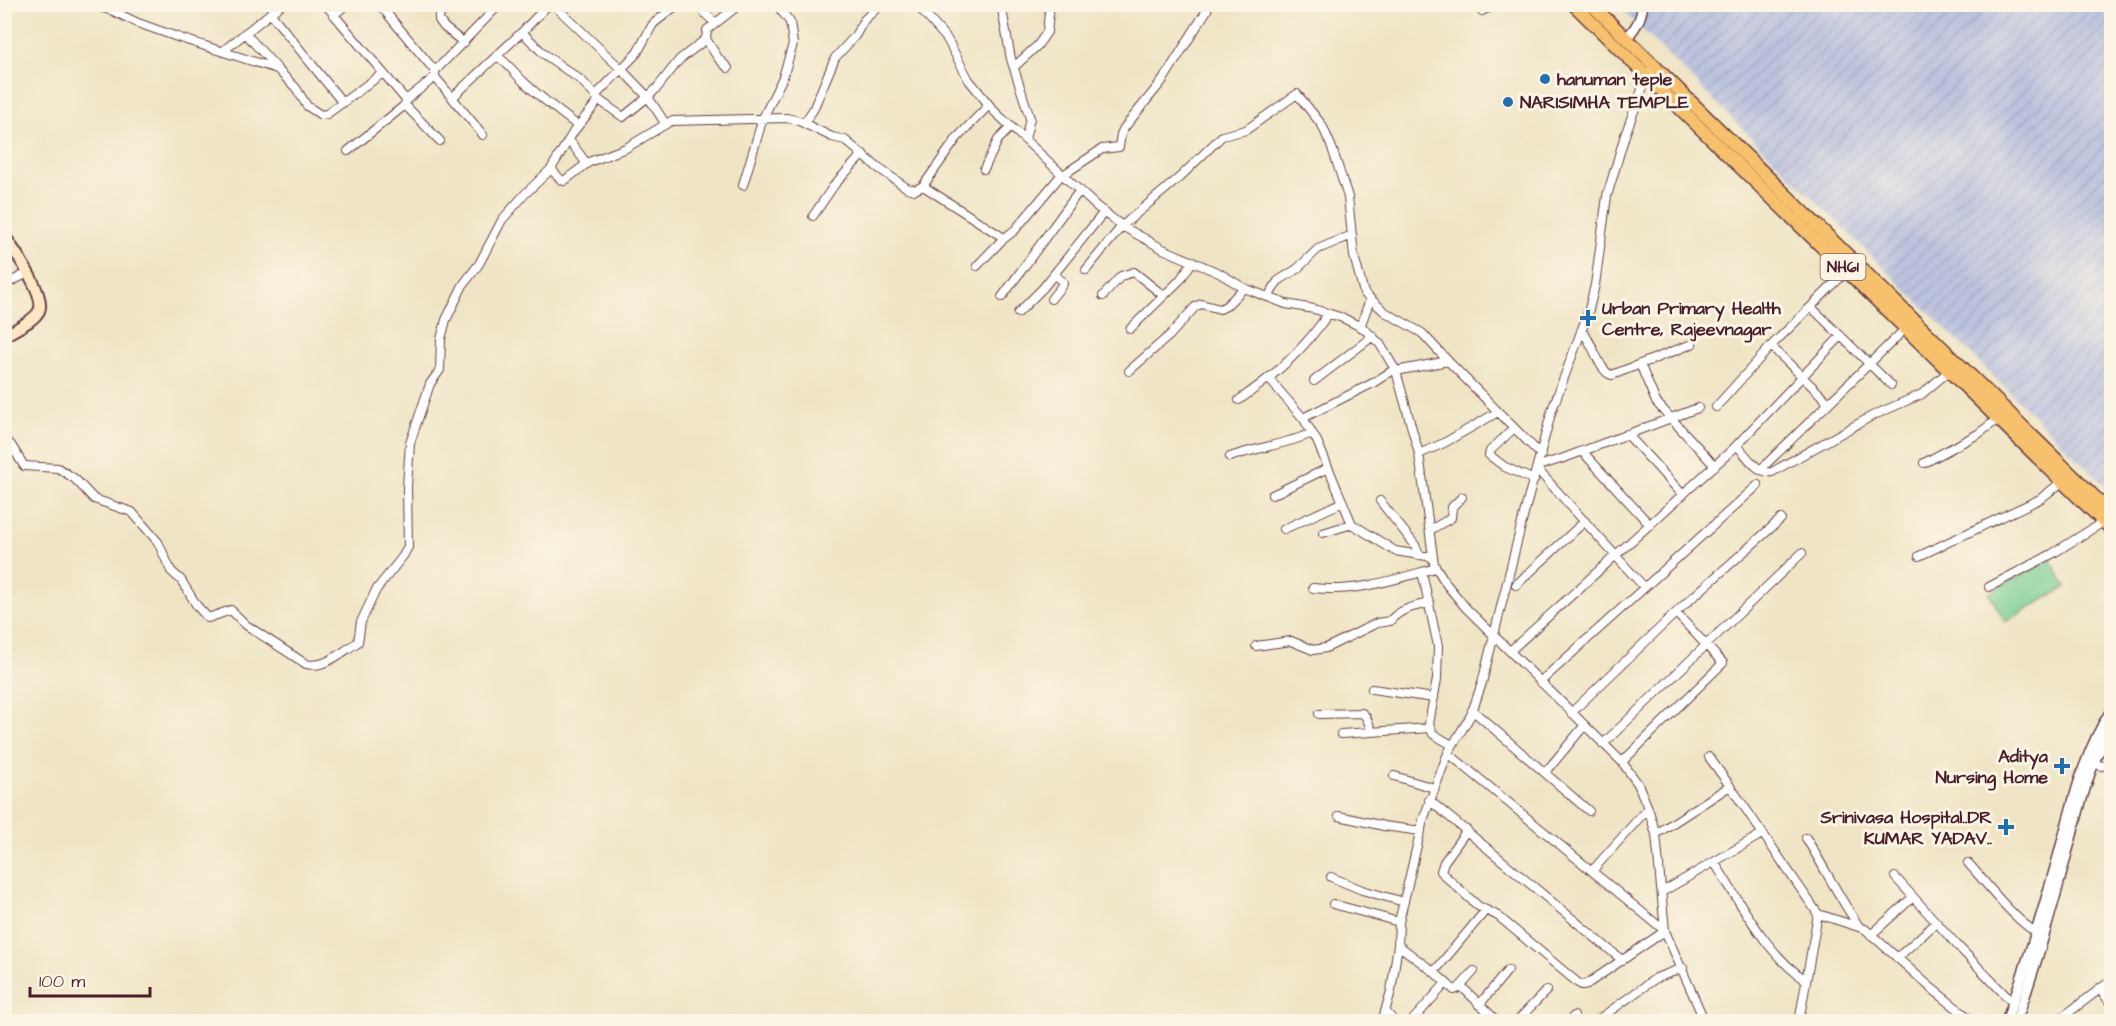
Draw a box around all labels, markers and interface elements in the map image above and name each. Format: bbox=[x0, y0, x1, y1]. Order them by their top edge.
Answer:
place label: hanuman teple bbox=[1557, 67, 1672, 92]
marker: hanuman teple bbox=[1538, 72, 1552, 86]
place label: NARISIMHA TEMPLE bbox=[1520, 90, 1689, 115]
marker: NARISIMHA TEMPLE bbox=[1501, 95, 1515, 109]
road number: NH61 bbox=[1820, 254, 1866, 280]
place label: Urban Primary Health Centre, Rajeevnagar bbox=[1602, 296, 1782, 343]
marker: Urban Primary Health Centre, Rajeevnagar bbox=[1579, 309, 1597, 327]
place label: Aditya Nursing Home bbox=[1936, 744, 2049, 791]
marker: Aditya Nursing Home bbox=[2053, 757, 2071, 775]
place label: Srinivasa Hospital..DR KUMAR YADAV.. bbox=[1820, 805, 1992, 851]
marker: Srinivasa Hospital..DR KUMAR YADAV.. bbox=[1997, 818, 2015, 836]
scale bar bbox=[30, 960, 150, 998]
text: 100 m bbox=[39, 969, 85, 994]

